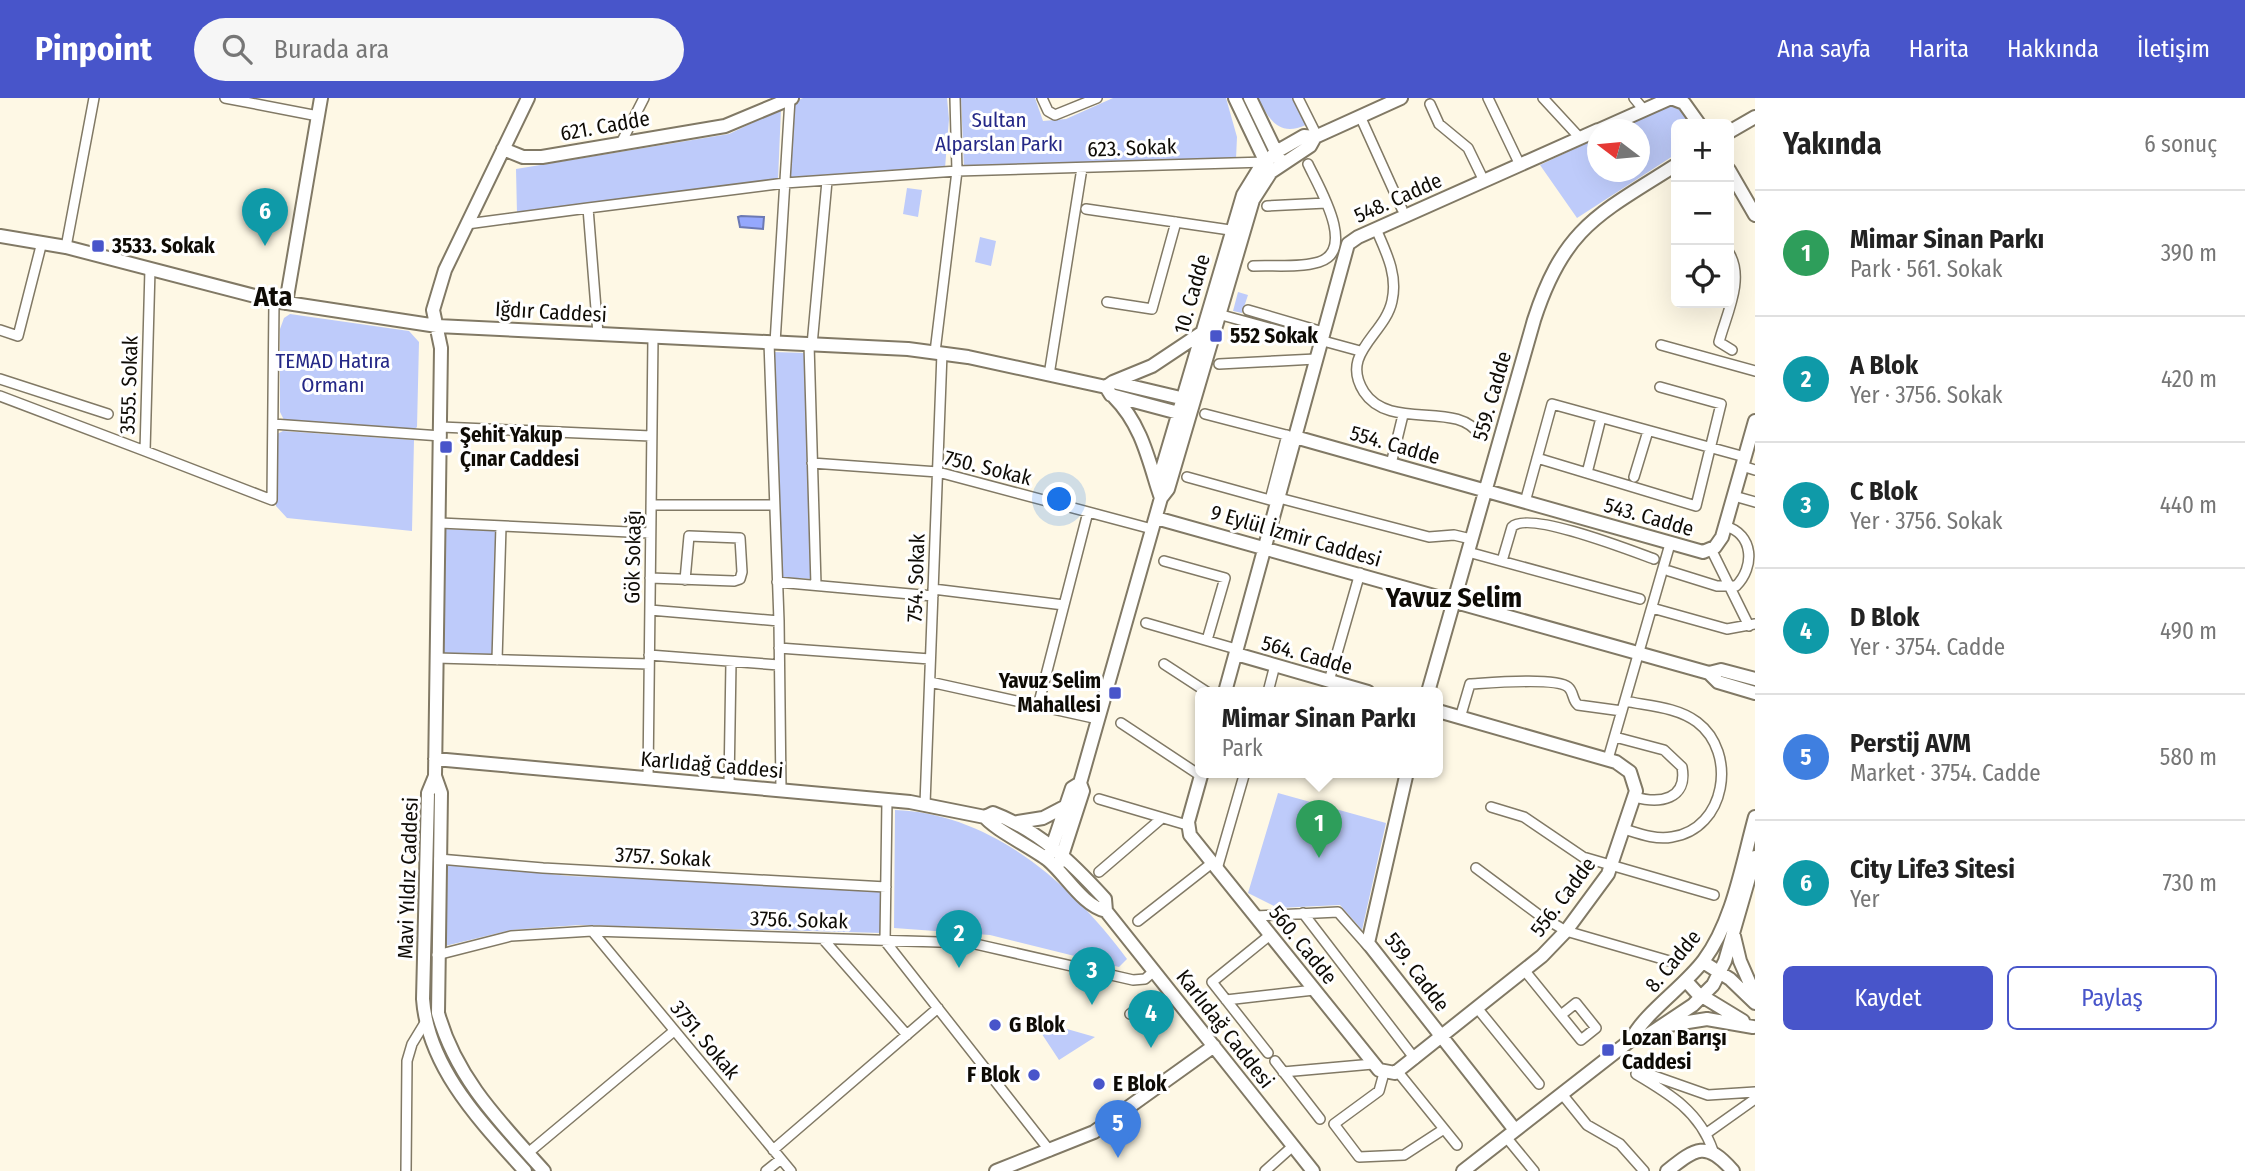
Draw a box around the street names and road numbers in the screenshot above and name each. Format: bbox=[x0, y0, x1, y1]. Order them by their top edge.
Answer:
street label: 621. Cadde bbox=[558, 105, 652, 147]
street label: 623. Sokak bbox=[1087, 133, 1177, 163]
street label: 548. Cadde bbox=[1350, 167, 1446, 229]
street label: 10. Cadde bbox=[1168, 251, 1216, 337]
street label: Iğdır Caddesi bbox=[495, 296, 607, 328]
street label: 3555. Sokak bbox=[114, 335, 144, 435]
street label: 559. Cadde bbox=[1467, 348, 1517, 444]
street label: 554. Cadde bbox=[1347, 420, 1443, 470]
street label: 750. Sokak bbox=[942, 445, 1035, 491]
street label: 543. Cadde bbox=[1601, 492, 1697, 542]
street label: 9 Eylül İzmir Caddesi bbox=[1208, 499, 1384, 573]
street label: Gök Sokağı bbox=[619, 510, 647, 604]
street label: 754. Sokak bbox=[901, 533, 931, 623]
street label: 564. Cadde bbox=[1259, 630, 1355, 680]
street label: Karlıdağ Caddesi bbox=[639, 746, 785, 784]
street label: Mavi Yıldız Caddesi bbox=[392, 796, 424, 960]
street label: 3757. Sokak bbox=[615, 842, 712, 872]
street label: 556. Cadde bbox=[1525, 852, 1601, 942]
street label: 560. Cadde bbox=[1263, 900, 1343, 990]
street label: 3756. Sokak bbox=[750, 905, 849, 935]
street label: 8. Cadde bbox=[1639, 924, 1707, 998]
street label: 559. Cadde bbox=[1379, 927, 1455, 1017]
street label: Karlıdağ Caddesi bbox=[1171, 964, 1279, 1094]
street label: 3751. Sokak bbox=[665, 995, 746, 1085]

